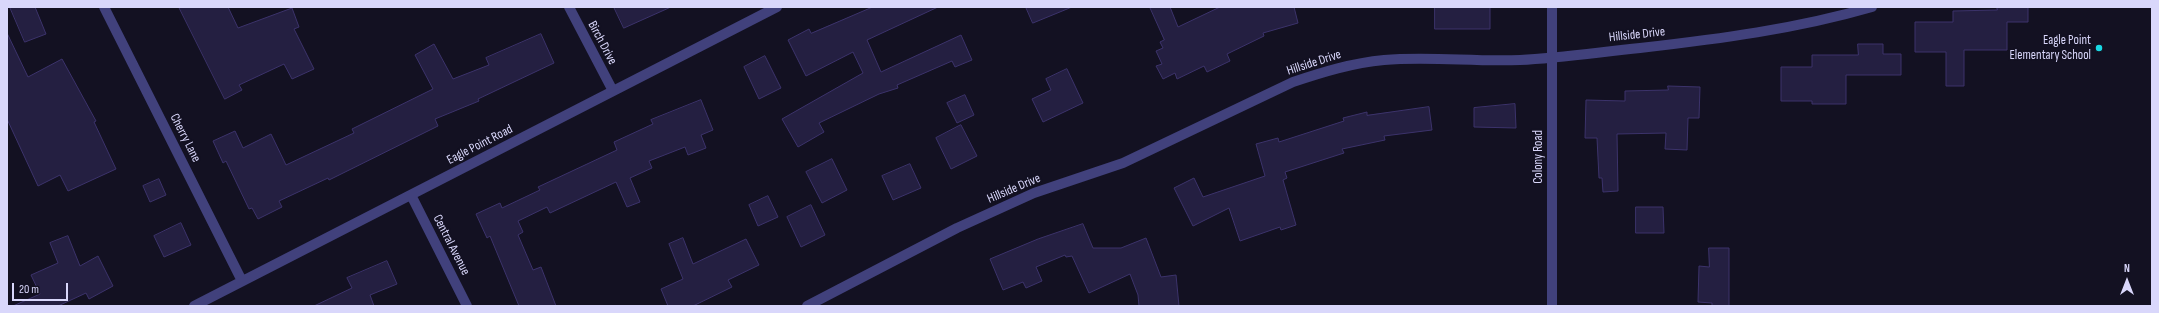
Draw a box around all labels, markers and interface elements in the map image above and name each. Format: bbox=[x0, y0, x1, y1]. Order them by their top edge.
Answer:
street label: Birch Drive bbox=[584, 18, 620, 68]
street label: Hillside Drive bbox=[1608, 24, 1666, 46]
place label: Eagle Point Elementary School bbox=[2009, 33, 2091, 64]
marker: Eagle Point Elementary School bbox=[2094, 43, 2104, 53]
street label: Hillside Drive bbox=[1285, 47, 1343, 79]
street label: Cherry Lane bbox=[166, 111, 204, 165]
street label: Eagle Point Road bbox=[445, 122, 515, 168]
street label: Colony Road bbox=[1531, 130, 1547, 184]
street label: Hillside Drive bbox=[985, 171, 1043, 207]
street label: Central Avenue bbox=[429, 212, 473, 278]
north arrow bbox=[2107, 261, 2147, 301]
text: N bbox=[2124, 262, 2130, 275]
scale bar bbox=[14, 275, 70, 301]
text: 20 m bbox=[19, 282, 39, 297]

